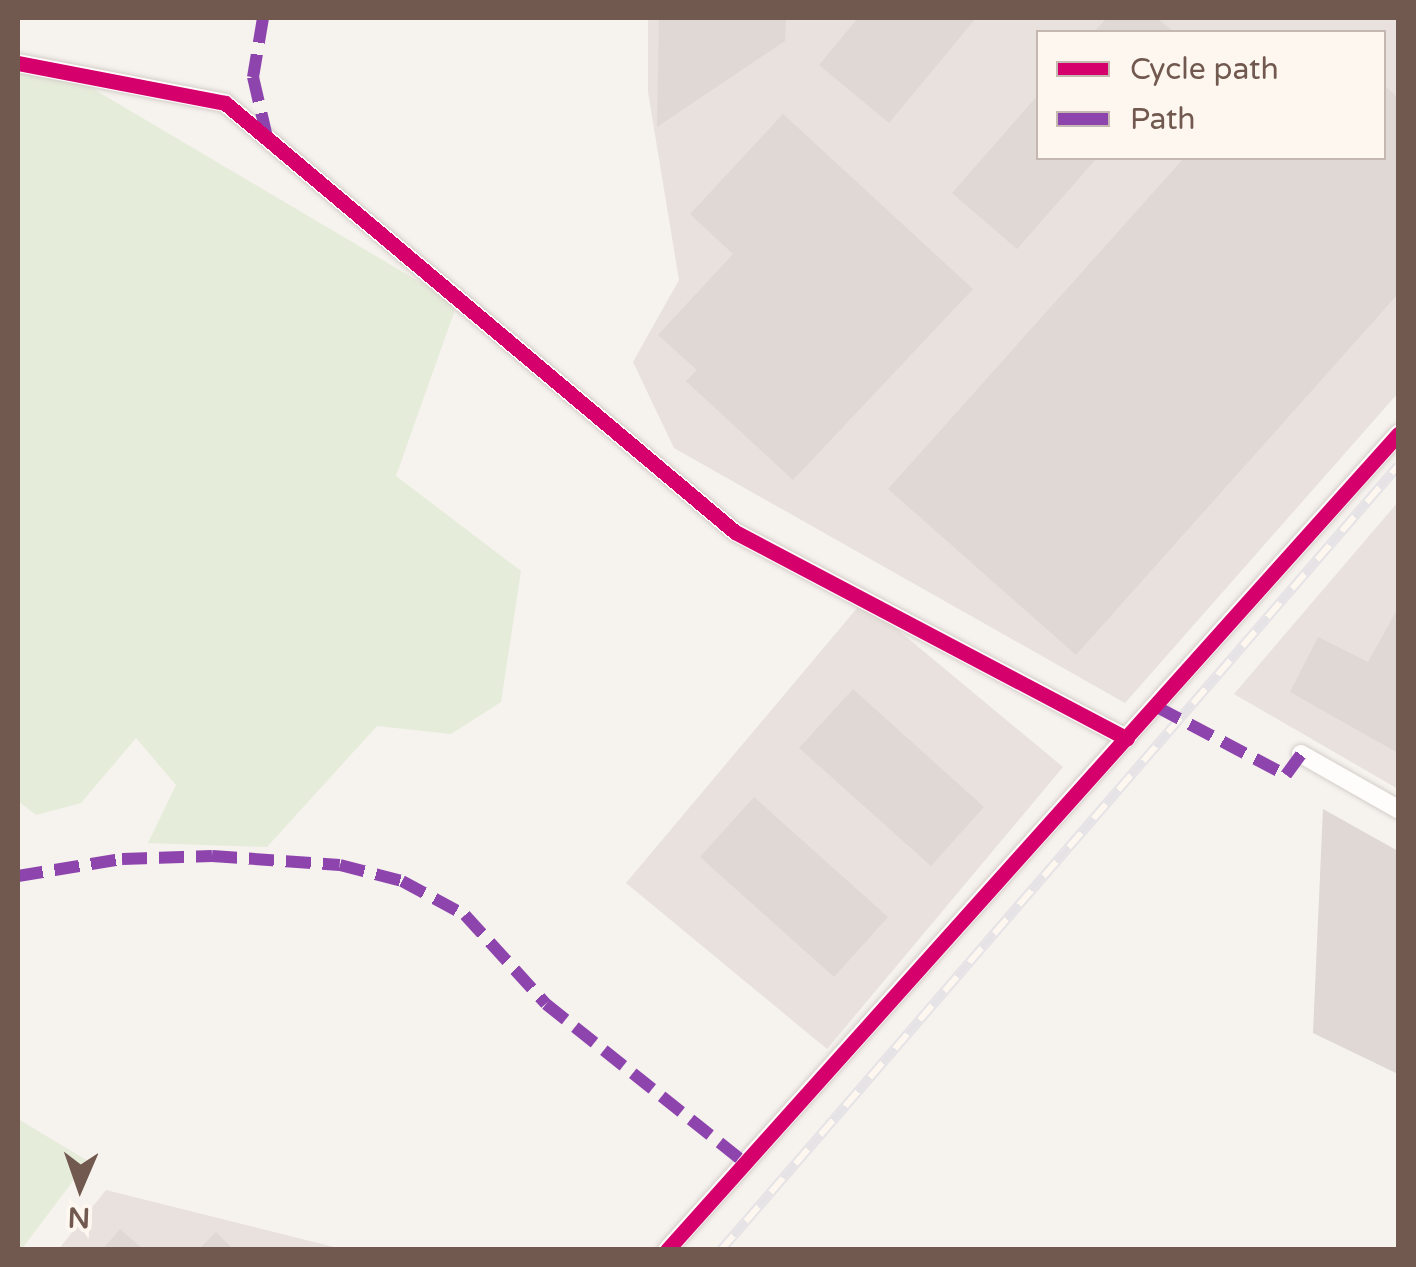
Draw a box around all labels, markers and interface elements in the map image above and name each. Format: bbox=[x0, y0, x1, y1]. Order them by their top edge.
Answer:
legend bbox=[1036, 30, 1386, 160]
text: Cycle path bbox=[1130, 51, 1279, 88]
text: Path bbox=[1130, 101, 1196, 138]
north arrow bbox=[30, 1137, 130, 1237]
text: N bbox=[67, 1200, 91, 1234]

